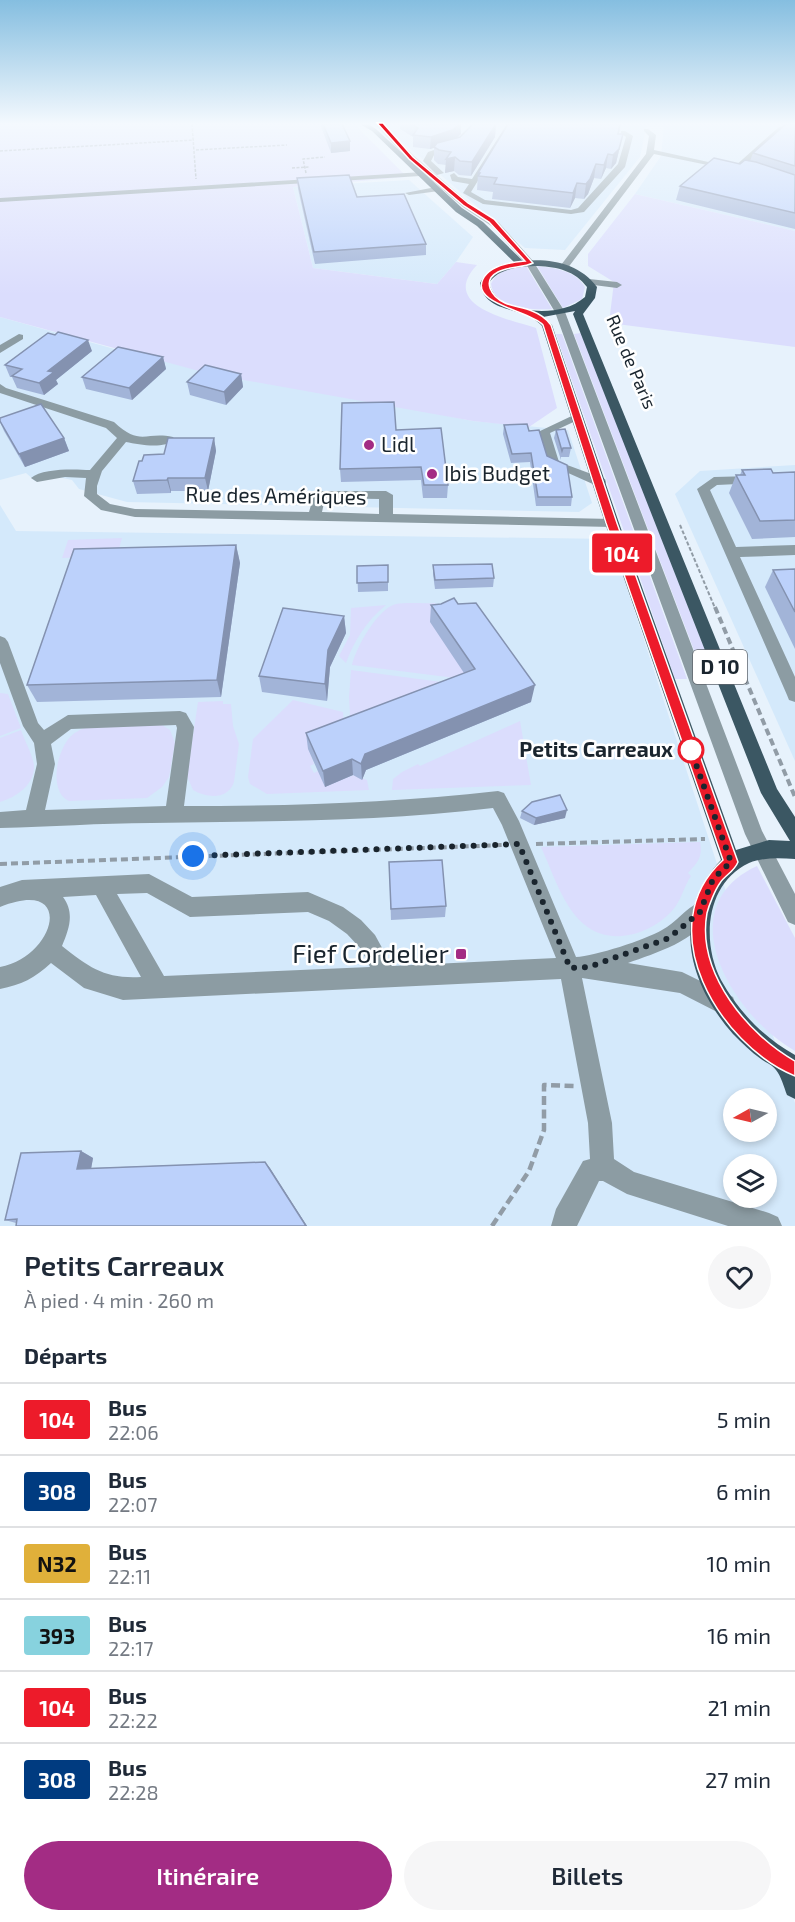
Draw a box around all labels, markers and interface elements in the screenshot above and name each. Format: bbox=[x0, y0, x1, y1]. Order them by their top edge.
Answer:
street label: Rue de Paris bbox=[602, 311, 662, 412]
place label: Lidl bbox=[381, 431, 416, 456]
marker: Lidl bbox=[362, 438, 376, 452]
place label: Ibis Budget bbox=[444, 460, 550, 485]
marker: Ibis Budget bbox=[425, 467, 439, 481]
street label: Rue des Amériques bbox=[185, 480, 367, 509]
line badge: 104 bbox=[588, 534, 656, 572]
text: 104 bbox=[604, 541, 640, 566]
road number: D 10 bbox=[693, 650, 747, 684]
place label: Petits Carreaux bbox=[519, 736, 673, 761]
marker: Petits Carreaux bbox=[678, 737, 704, 763]
your location bbox=[178, 841, 208, 871]
place label: Fief Cordelier bbox=[292, 937, 449, 968]
marker: Fief Cordelier bbox=[454, 947, 468, 961]
north arrow bbox=[723, 1088, 777, 1142]
map controls bbox=[723, 1088, 777, 1208]
button: layers bbox=[723, 1154, 777, 1208]
button: heart bbox=[708, 1246, 771, 1309]
text: Petits Carreaux bbox=[24, 1248, 225, 1282]
text: À pied · 4 min · 260 m bbox=[24, 1288, 214, 1312]
text: Départs bbox=[24, 1342, 107, 1368]
text: Bus bbox=[108, 1394, 147, 1420]
text: 5 min bbox=[717, 1406, 771, 1432]
text: 104 bbox=[39, 1407, 75, 1432]
text: 22:06 bbox=[108, 1420, 159, 1444]
text: Bus bbox=[108, 1466, 147, 1492]
text: 6 min bbox=[716, 1478, 771, 1504]
text: 308 bbox=[38, 1479, 76, 1504]
text: 22:07 bbox=[108, 1492, 158, 1516]
text: Bus bbox=[108, 1538, 147, 1564]
text: 10 min bbox=[707, 1550, 771, 1576]
text: N32 bbox=[37, 1551, 77, 1576]
text: 22:11 bbox=[108, 1564, 151, 1588]
text: Bus bbox=[108, 1610, 147, 1636]
text: 16 min bbox=[707, 1622, 771, 1648]
text: 393 bbox=[39, 1623, 75, 1648]
text: 22:17 bbox=[108, 1636, 153, 1660]
text: Bus bbox=[108, 1682, 147, 1708]
text: 21 min bbox=[707, 1694, 771, 1720]
text: 104 bbox=[39, 1695, 75, 1720]
text: 22:22 bbox=[108, 1708, 158, 1732]
text: Bus bbox=[108, 1754, 147, 1780]
text: 27 min bbox=[705, 1766, 771, 1792]
text: 308 bbox=[38, 1767, 76, 1792]
text: 22:28 bbox=[108, 1780, 159, 1804]
button: Itinéraire bbox=[24, 1841, 392, 1910]
button: Billets bbox=[404, 1841, 771, 1910]

